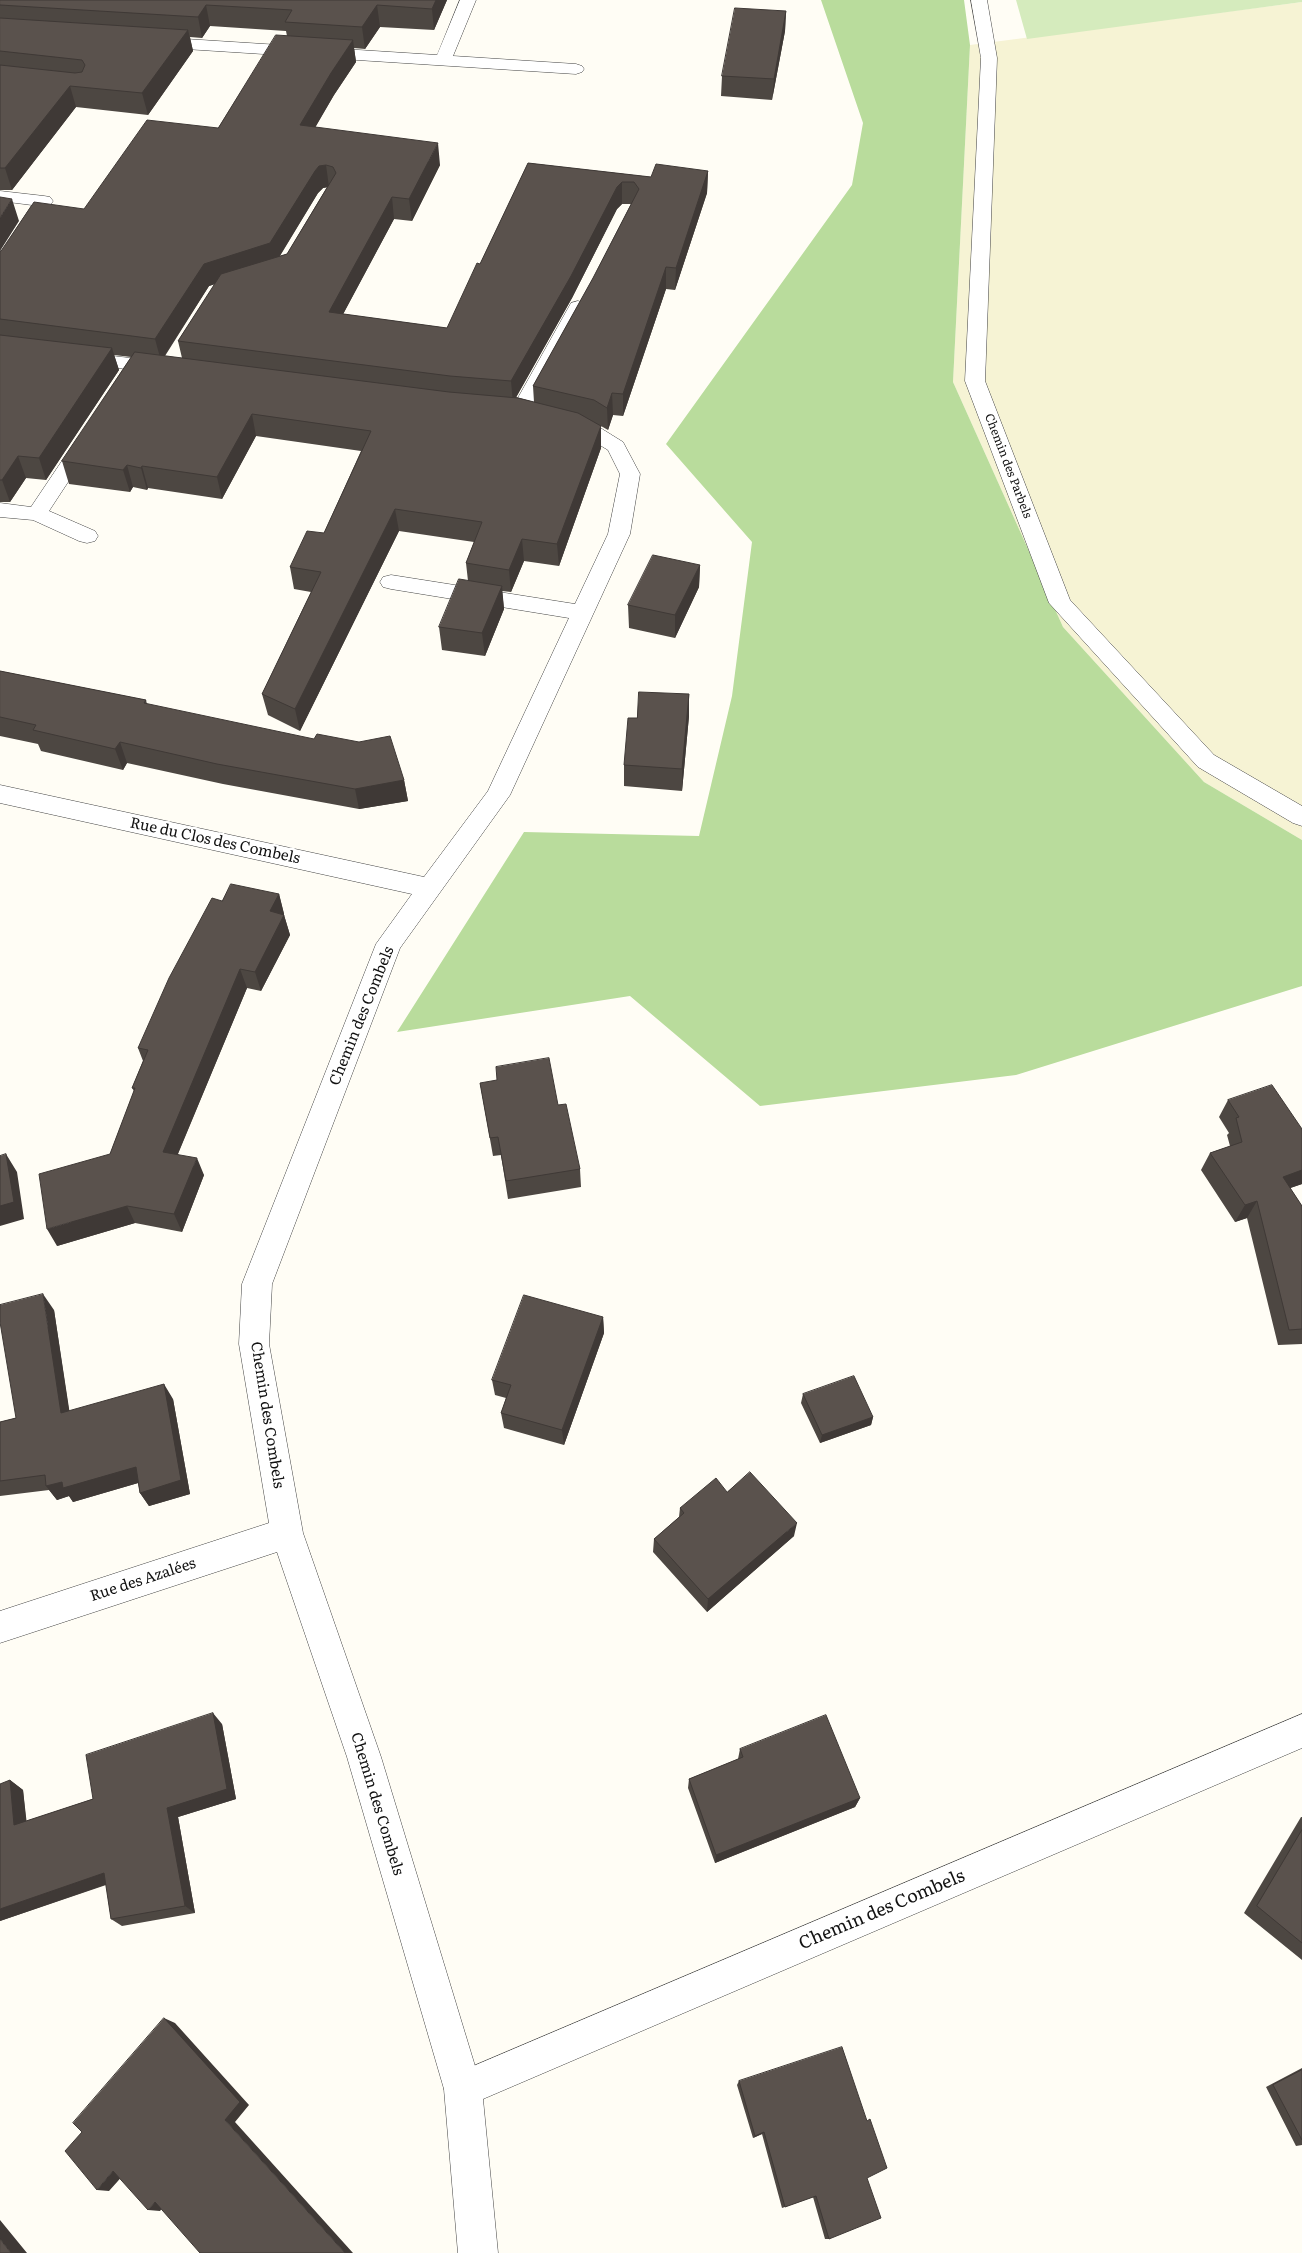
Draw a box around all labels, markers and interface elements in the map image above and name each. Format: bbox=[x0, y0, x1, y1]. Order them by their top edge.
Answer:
street label: Chemin des Parbels bbox=[981, 412, 1035, 520]
street label: Rue du Clos des Combels bbox=[128, 814, 302, 868]
street label: Chemin des Combels bbox=[326, 944, 398, 1088]
street label: Chemin des Combels bbox=[247, 1340, 287, 1490]
street label: Rue des Azalées bbox=[88, 1554, 198, 1606]
street label: Chemin des Combels bbox=[347, 1730, 407, 1878]
street label: Chemin des Combels bbox=[796, 1865, 968, 1955]

